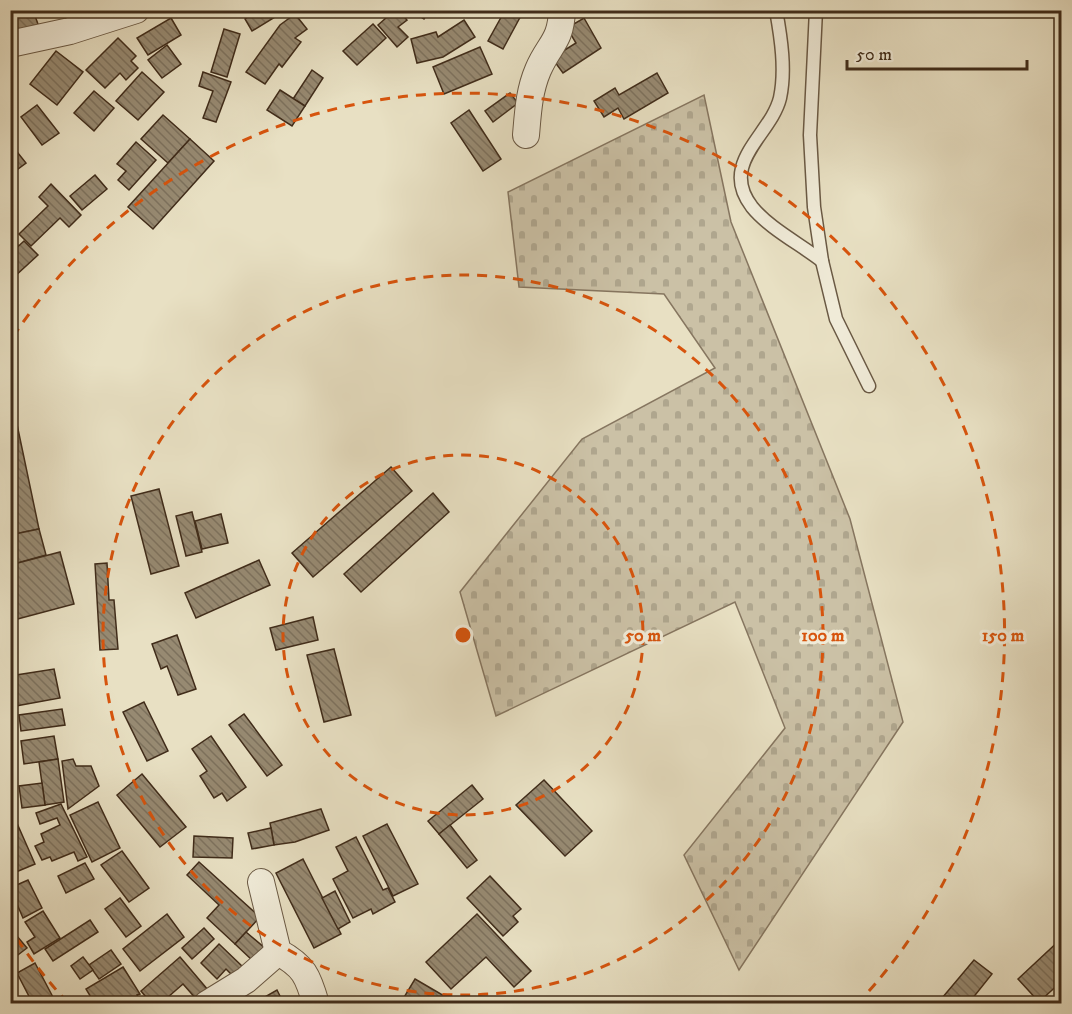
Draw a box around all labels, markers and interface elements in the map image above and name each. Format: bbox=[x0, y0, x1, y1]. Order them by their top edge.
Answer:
scale bar bbox=[847, 33, 1027, 71]
text: 50 m bbox=[856, 44, 892, 66]
centre of rings bbox=[453, 625, 473, 645]
text: 50 m bbox=[624, 625, 661, 647]
text: 100 m bbox=[801, 625, 845, 647]
text: 150 m bbox=[982, 625, 1025, 647]

